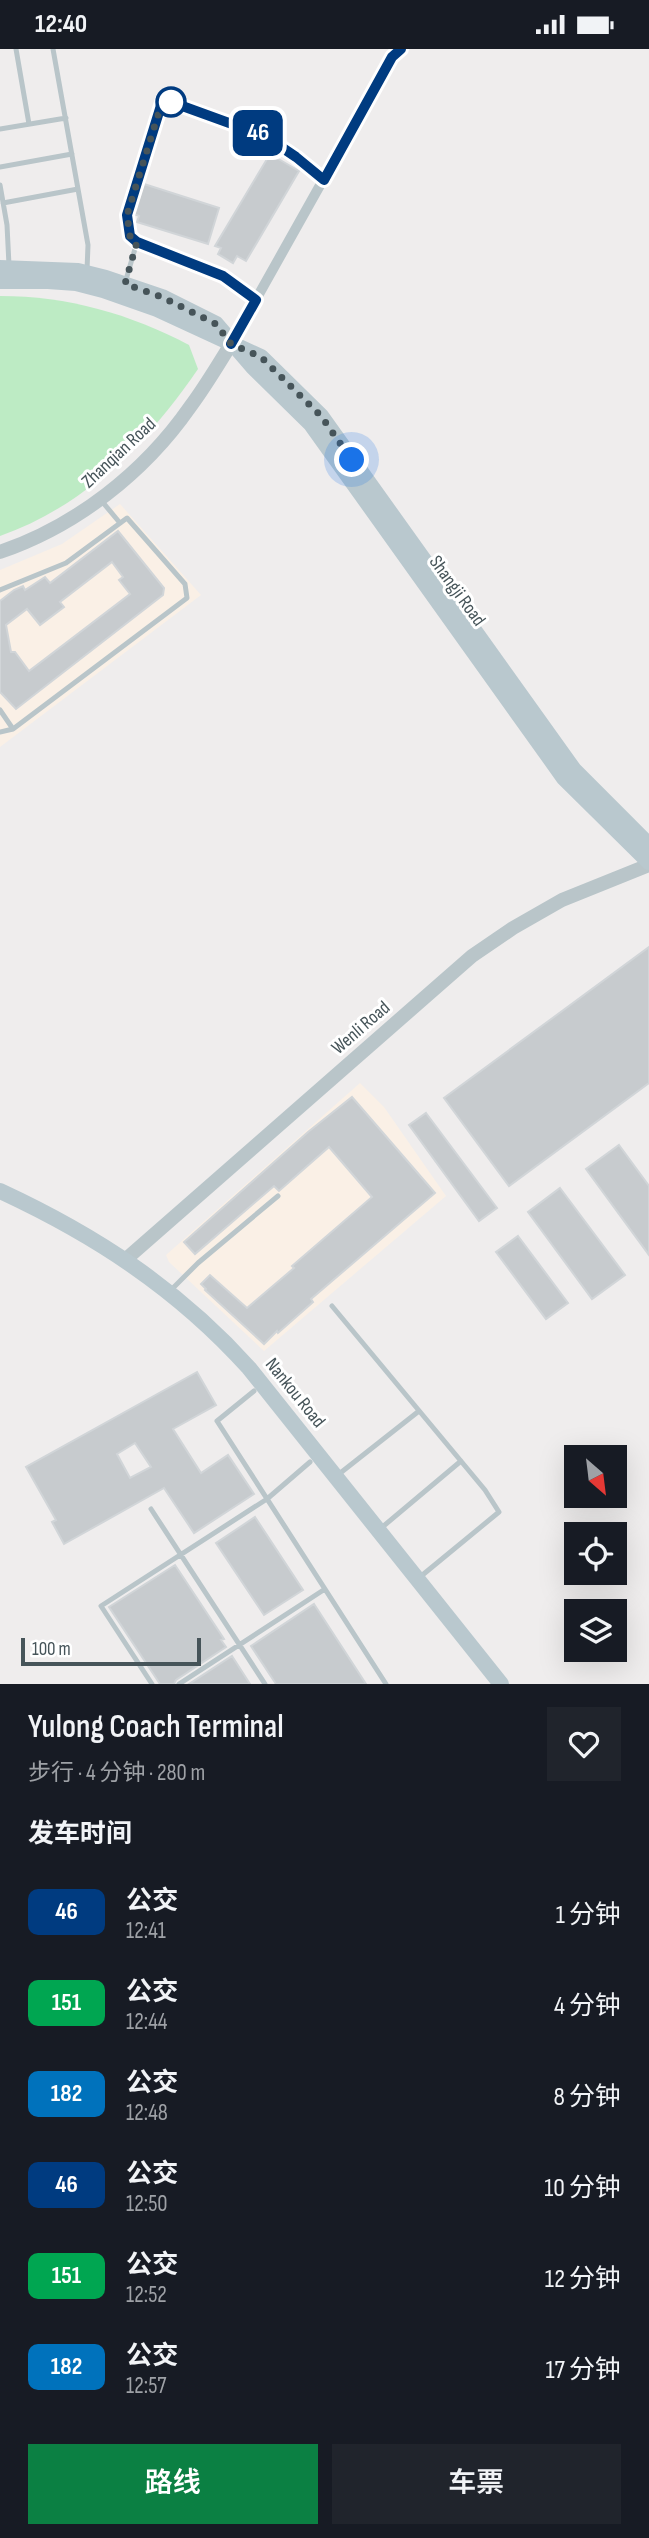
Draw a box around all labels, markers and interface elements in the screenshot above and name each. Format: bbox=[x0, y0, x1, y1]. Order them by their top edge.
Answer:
text: 12:40 bbox=[35, 9, 87, 40]
unlabelled marker bbox=[156, 87, 186, 117]
line badge: 46 bbox=[226, 110, 290, 156]
text: 46 bbox=[247, 118, 269, 147]
street label: Zhanqian Road bbox=[77, 413, 161, 493]
your location bbox=[334, 442, 369, 477]
street label: Shangji Road bbox=[424, 551, 490, 631]
street label: Wenli Road bbox=[327, 996, 395, 1060]
street label: Nankou Road bbox=[260, 1354, 330, 1432]
north arrow bbox=[564, 1445, 626, 1509]
map controls bbox=[564, 1445, 627, 1662]
button: locate bbox=[564, 1522, 627, 1585]
button: layers bbox=[564, 1599, 627, 1662]
scale bar bbox=[21, 1635, 201, 1667]
text: 100 m bbox=[32, 1638, 71, 1661]
text: Yulong Coach Terminal bbox=[28, 1707, 284, 1747]
button: heart bbox=[547, 1707, 621, 1781]
text: 步行 · 4 分钟 · 280 m bbox=[28, 1759, 205, 1787]
text: 发车时间 bbox=[28, 1819, 132, 1850]
text: 公交 bbox=[126, 1886, 178, 1917]
text: 46 bbox=[55, 1897, 78, 1926]
text: 1 分钟 bbox=[556, 1900, 621, 1931]
text: 12:41 bbox=[126, 1917, 166, 1945]
text: 公交 bbox=[126, 1977, 178, 2008]
text: 151 bbox=[52, 1988, 81, 2017]
text: 4 分钟 bbox=[554, 1991, 621, 2022]
text: 12:44 bbox=[126, 2008, 167, 2036]
text: 公交 bbox=[126, 2068, 178, 2099]
text: 182 bbox=[51, 2079, 82, 2108]
text: 8 分钟 bbox=[553, 2082, 621, 2113]
text: 12:48 bbox=[126, 2099, 168, 2127]
text: 公交 bbox=[126, 2159, 178, 2190]
text: 46 bbox=[55, 2170, 78, 2199]
text: 10 分钟 bbox=[544, 2173, 621, 2204]
text: 12:50 bbox=[126, 2190, 168, 2218]
text: 公交 bbox=[126, 2250, 178, 2281]
text: 151 bbox=[52, 2261, 81, 2290]
text: 12 分钟 bbox=[545, 2264, 621, 2295]
text: 12:52 bbox=[126, 2281, 167, 2309]
text: 公交 bbox=[126, 2341, 178, 2372]
text: 182 bbox=[51, 2352, 82, 2381]
text: 17 分钟 bbox=[545, 2355, 621, 2386]
text: 12:57 bbox=[126, 2372, 166, 2400]
button: 路线 bbox=[28, 2444, 318, 2524]
button: 车票 bbox=[332, 2444, 621, 2524]

